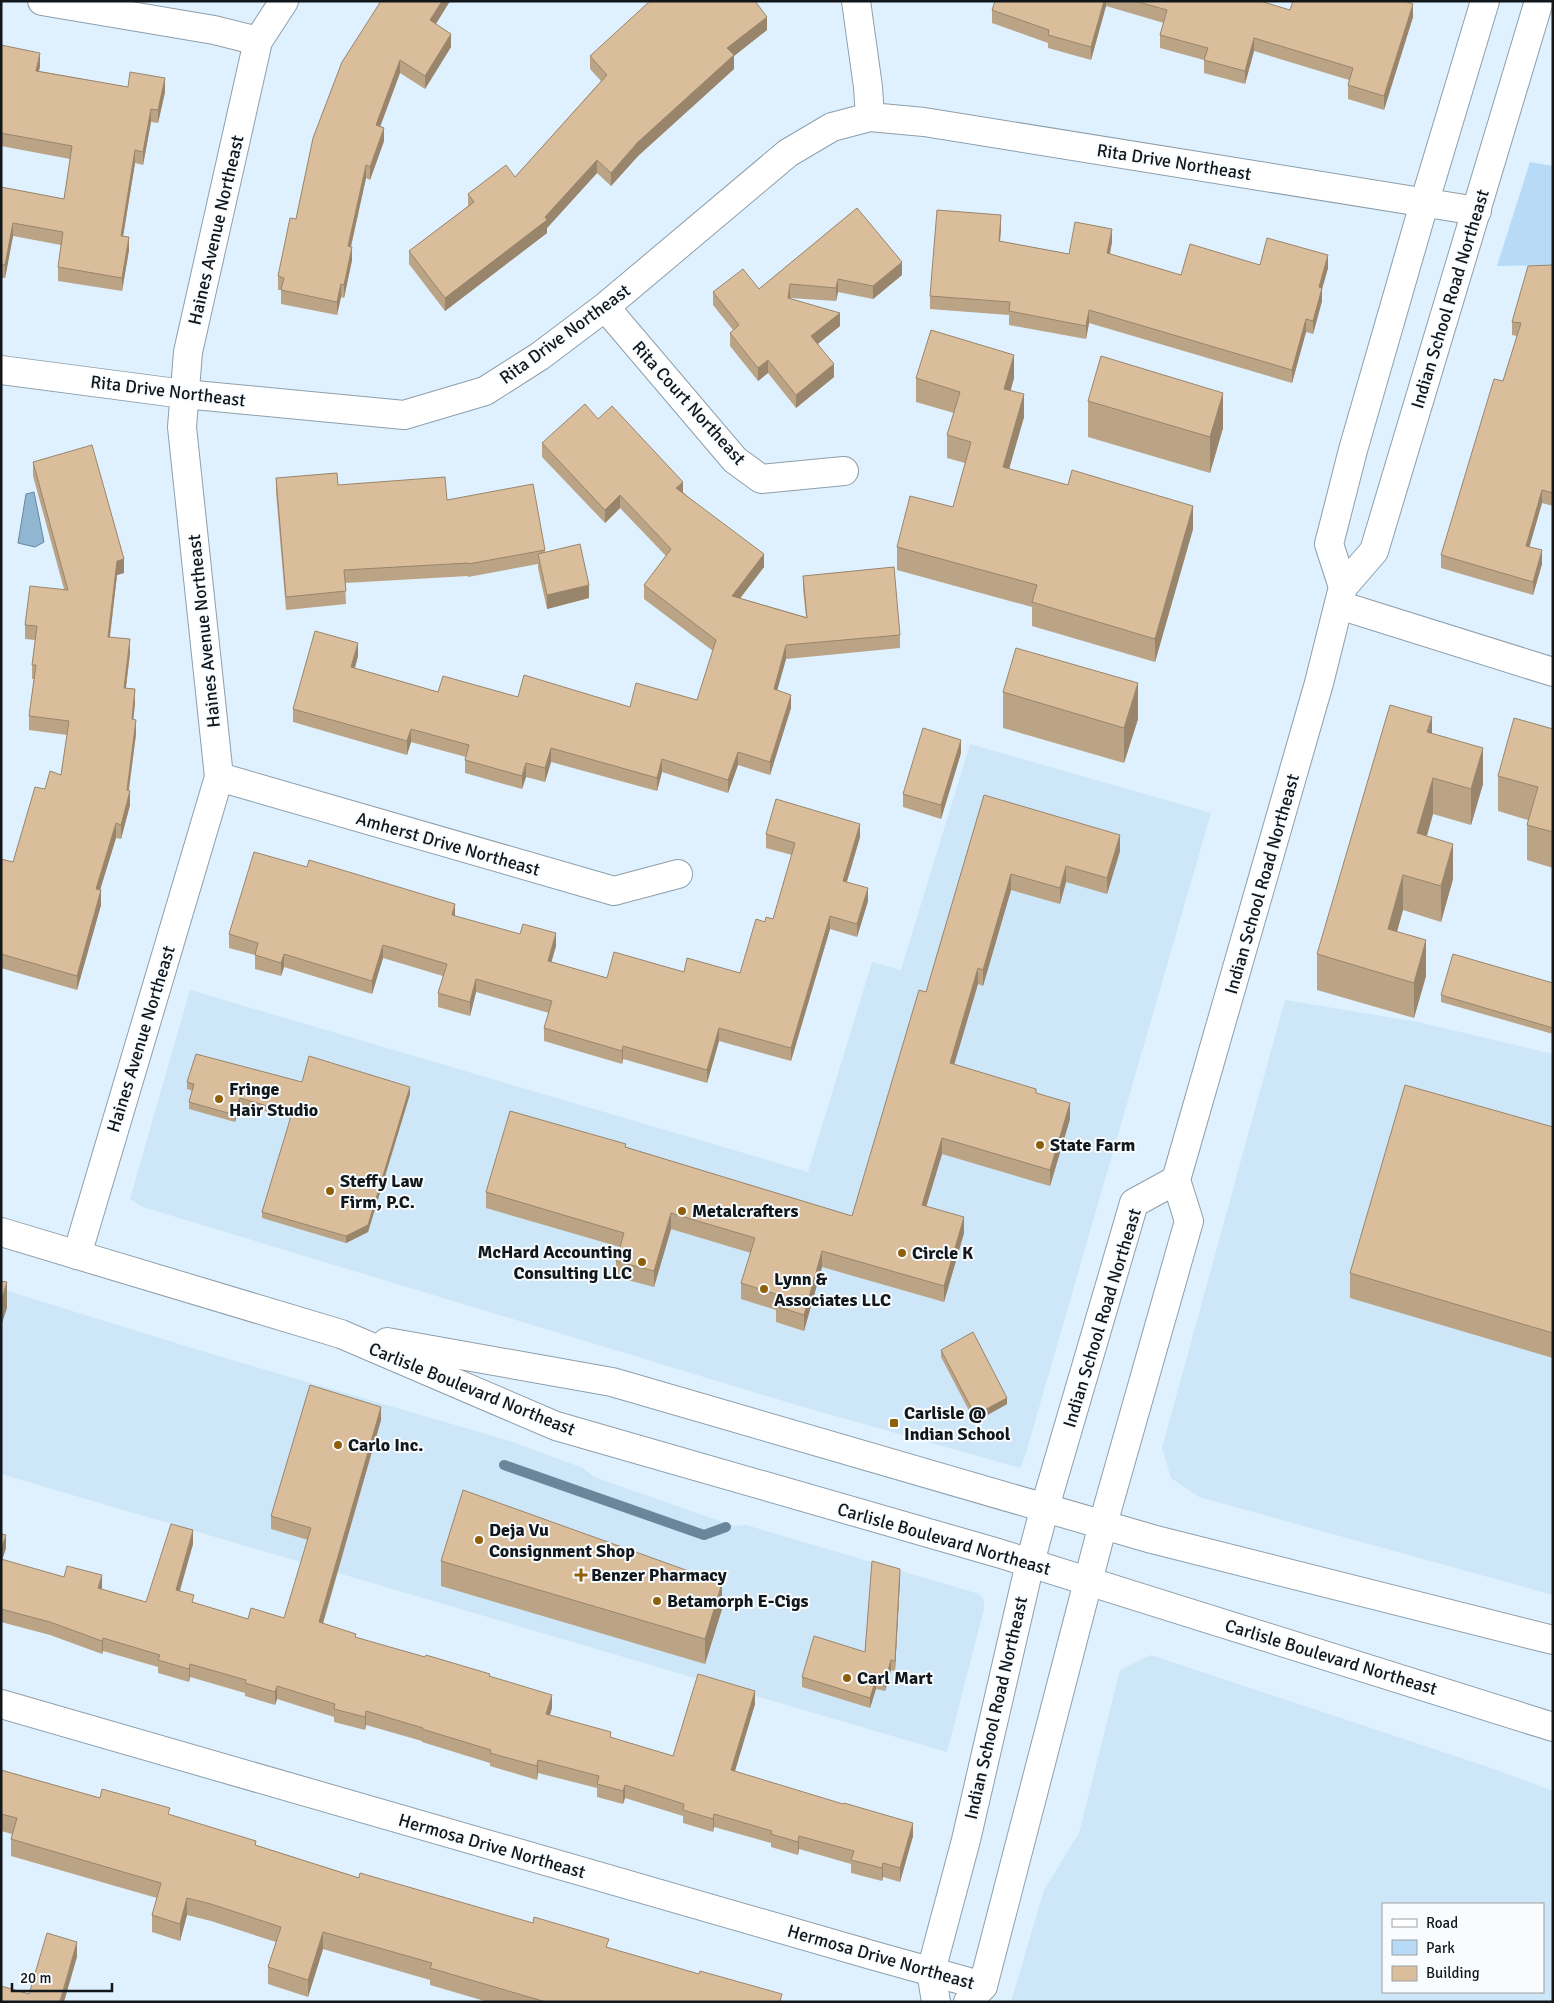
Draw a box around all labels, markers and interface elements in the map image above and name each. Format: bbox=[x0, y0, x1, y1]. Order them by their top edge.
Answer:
street label: Haines Avenue Northeast bbox=[183, 133, 249, 327]
street label: Rita Drive Northeast bbox=[1095, 139, 1253, 185]
street label: Indian School Road Northeast bbox=[1406, 187, 1494, 411]
street label: Rita Drive Northeast bbox=[495, 279, 635, 389]
street label: Rita Court Northeast bbox=[628, 336, 750, 470]
street label: Rita Drive Northeast bbox=[89, 371, 247, 411]
street label: Haines Avenue Northeast bbox=[183, 533, 225, 729]
street label: Indian School Road Northeast bbox=[1220, 771, 1304, 997]
street label: Amherst Drive Northeast bbox=[354, 807, 542, 881]
street label: Haines Avenue Northeast bbox=[102, 943, 180, 1135]
place label: Fringe Hair Studio bbox=[229, 1078, 318, 1121]
marker: Fringe Hair Studio bbox=[213, 1093, 225, 1105]
place label: State Farm bbox=[1050, 1134, 1135, 1156]
marker: State Farm bbox=[1034, 1139, 1046, 1151]
place label: Steffy Law Firm, P.C. bbox=[340, 1170, 424, 1213]
marker: Steffy Law Firm, P.C. bbox=[324, 1185, 336, 1197]
place label: Metalcrafters bbox=[692, 1200, 798, 1222]
marker: Metalcrafters bbox=[676, 1205, 688, 1217]
street label: Indian School Road Northeast bbox=[1058, 1206, 1146, 1430]
place label: McHard Accounting Consulting LLC bbox=[477, 1241, 632, 1284]
place label: Circle K bbox=[912, 1242, 974, 1264]
marker: Circle K bbox=[896, 1247, 908, 1259]
marker: McHard Accounting Consulting LLC bbox=[636, 1256, 648, 1268]
place label: Lynn & Associates LLC bbox=[774, 1268, 891, 1311]
marker: Lynn & Associates LLC bbox=[758, 1283, 770, 1295]
street label: Carlisle Boulevard Northeast bbox=[366, 1337, 578, 1441]
place label: Carlisle @ Indian School bbox=[904, 1402, 1011, 1445]
marker: Carlisle @ Indian School bbox=[888, 1417, 900, 1429]
place label: Carlo Inc. bbox=[348, 1434, 423, 1456]
marker: Carlo Inc. bbox=[332, 1439, 344, 1451]
street label: Carlisle Boulevard Northeast bbox=[835, 1498, 1053, 1580]
place label: Deja Vu Consignment Shop bbox=[489, 1519, 635, 1562]
marker: Deja Vu Consignment Shop bbox=[473, 1534, 485, 1546]
place label: Benzer Pharmacy bbox=[591, 1564, 727, 1586]
marker: Benzer Pharmacy bbox=[575, 1569, 587, 1581]
place label: Betamorph E-Cigs bbox=[667, 1590, 809, 1612]
street label: Indian School Road Northeast bbox=[960, 1594, 1032, 1822]
marker: Betamorph E-Cigs bbox=[651, 1595, 663, 1607]
street label: Carlisle Boulevard Northeast bbox=[1222, 1614, 1440, 1700]
place label: Carl Mart bbox=[857, 1667, 933, 1689]
marker: Carl Mart bbox=[841, 1672, 853, 1684]
street label: Hermosa Drive Northeast bbox=[396, 1809, 588, 1883]
legend bbox=[1382, 1903, 1544, 1993]
text: Road bbox=[1426, 1914, 1458, 1932]
street label: Hermosa Drive Northeast bbox=[785, 1920, 977, 1994]
text: Park bbox=[1426, 1939, 1455, 1957]
scale bar bbox=[12, 1960, 112, 1992]
text: Building bbox=[1426, 1964, 1480, 1982]
text: 20 m bbox=[20, 1969, 51, 1987]

